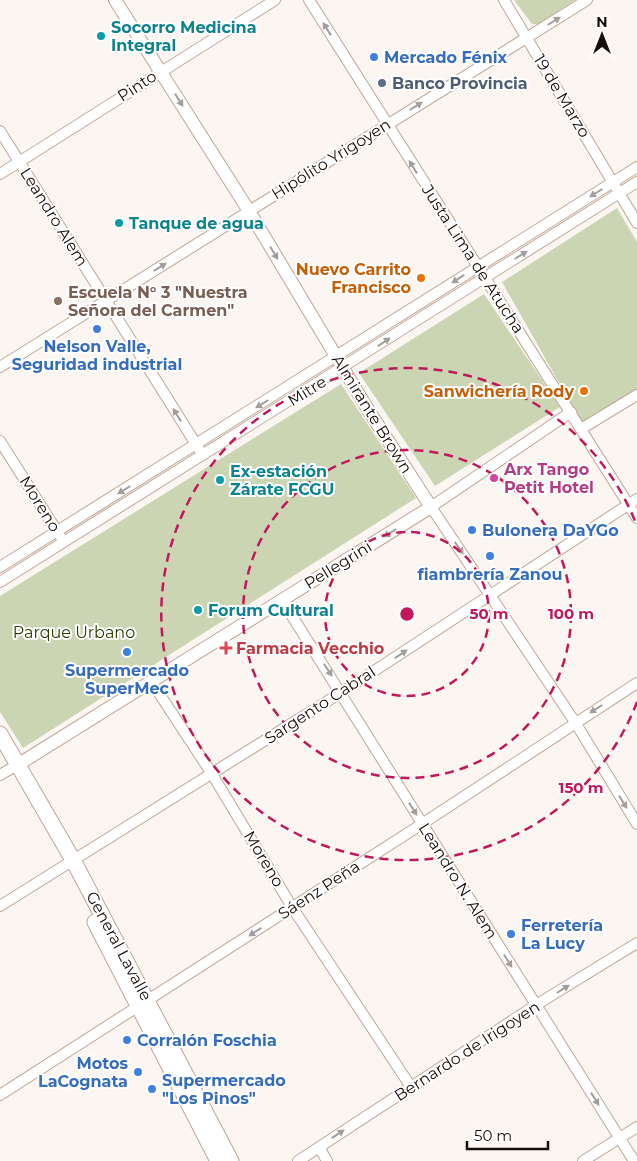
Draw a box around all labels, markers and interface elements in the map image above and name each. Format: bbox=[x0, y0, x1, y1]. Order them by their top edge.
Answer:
north arrow bbox=[577, 10, 627, 60]
text: N bbox=[596, 13, 608, 31]
one-way arrow bbox=[548, 16, 561, 25]
place label: Socorro Medicina Integral bbox=[111, 18, 257, 55]
one-way arrow bbox=[322, 23, 332, 36]
marker: Socorro Medicina Integral bbox=[95, 30, 107, 42]
place label: Mercado Fénix bbox=[384, 48, 508, 67]
marker: Mercado Fénix bbox=[368, 51, 380, 63]
street label: 19 de Marzo bbox=[530, 51, 594, 141]
street label: Pinto bbox=[114, 66, 160, 106]
place label: Banco Provincia bbox=[392, 74, 528, 93]
marker: Banco Provincia bbox=[376, 77, 388, 89]
one-way arrow bbox=[174, 94, 183, 107]
one-way arrow bbox=[409, 102, 423, 111]
street label: Hipólito Yrigoyen bbox=[268, 115, 394, 203]
one-way arrow bbox=[409, 160, 418, 174]
street label: Leandro Alem bbox=[16, 164, 92, 270]
street label: Justa Lima de Atucha bbox=[417, 180, 528, 337]
one-way arrow bbox=[589, 188, 602, 197]
place label: Tanque de agua bbox=[129, 214, 264, 233]
marker: Tanque de agua bbox=[113, 217, 125, 229]
one-way arrow bbox=[269, 247, 278, 260]
one-way arrow bbox=[515, 250, 528, 260]
place label: Nuevo Carrito Francisco bbox=[296, 260, 411, 297]
one-way arrow bbox=[153, 263, 167, 272]
marker: Nuevo Carrito Francisco bbox=[415, 272, 427, 284]
one-way arrow bbox=[451, 274, 465, 284]
place label: Escuela N° 3 "Nuestra Señora del Carmen" bbox=[68, 283, 248, 320]
marker: Escuela N° 3 "Nuestra Señora del Carmen" bbox=[52, 295, 64, 307]
marker: Nelson Valle, Seguridad industrial bbox=[91, 323, 103, 335]
place label: Nelson Valle, Seguridad industrial bbox=[12, 337, 182, 374]
one-way arrow bbox=[377, 337, 391, 347]
street label: Almirante Brown bbox=[328, 351, 416, 477]
street label: Mitre bbox=[284, 372, 330, 410]
place label: Sanwichería Rody bbox=[424, 382, 574, 401]
marker: Sanwichería Rody bbox=[578, 385, 590, 397]
one-way arrow bbox=[255, 399, 268, 408]
one-way arrow bbox=[173, 408, 182, 421]
place label: Arx Tango Petit Hotel bbox=[503, 460, 594, 497]
place label: Ex-estación Zárate FCGU bbox=[230, 462, 334, 499]
marker: Arx Tango Petit Hotel bbox=[488, 472, 500, 484]
street label: Moreno bbox=[16, 473, 64, 535]
marker: Ex-estación Zárate FCGU bbox=[214, 474, 226, 486]
one-way arrow bbox=[117, 485, 131, 495]
place label: Bulonera DaYGo bbox=[482, 521, 619, 540]
marker: Bulonera DaYGo bbox=[466, 524, 478, 536]
one-way arrow bbox=[383, 529, 396, 538]
street label: Pellegrini bbox=[301, 537, 375, 593]
one-way arrow bbox=[454, 541, 464, 554]
marker: fiambrería Zanou bbox=[484, 550, 496, 562]
place label: fiambrería Zanou bbox=[418, 565, 562, 584]
place label: Forum Cultural bbox=[208, 601, 334, 620]
marker: Forum Cultural bbox=[192, 604, 204, 616]
text: 50 m bbox=[469, 604, 509, 623]
text: 100 m bbox=[548, 604, 594, 623]
centre of rings bbox=[398, 605, 416, 623]
park label: Parque Urbano bbox=[13, 623, 135, 642]
place label: Farmacia Vecchio bbox=[236, 639, 384, 658]
marker: Farmacia Vecchio bbox=[220, 642, 232, 654]
marker: Supermercado SuperMec bbox=[121, 646, 133, 658]
one-way arrow bbox=[394, 649, 407, 658]
place label: Supermercado SuperMec bbox=[65, 661, 189, 698]
street label: Sargento Cabral bbox=[261, 662, 379, 748]
one-way arrow bbox=[323, 664, 332, 677]
one-way arrow bbox=[589, 704, 602, 713]
text: 150 m bbox=[559, 778, 603, 797]
one-way arrow bbox=[619, 795, 628, 808]
one-way arrow bbox=[409, 802, 418, 815]
street label: Leandro N. Alem bbox=[415, 819, 501, 943]
street label: Moreno bbox=[240, 828, 288, 890]
street label: Sáenz Peña bbox=[275, 857, 363, 923]
street label: General Lavalle bbox=[82, 888, 156, 1004]
place label: Ferretería La Lucy bbox=[521, 916, 603, 953]
one-way arrow bbox=[248, 927, 261, 936]
marker: Ferretería La Lucy bbox=[505, 928, 517, 940]
one-way arrow bbox=[504, 955, 513, 968]
one-way arrow bbox=[556, 984, 569, 993]
street label: Bernardo de Irigoyen bbox=[391, 997, 543, 1105]
place label: Corralón Foschia bbox=[137, 1031, 277, 1050]
marker: Corralón Foschia bbox=[121, 1034, 133, 1046]
place label: Motos LaCognata bbox=[38, 1054, 128, 1091]
marker: Motos LaCognata bbox=[132, 1066, 144, 1078]
place label: Supermercado "Los Pinos" bbox=[162, 1071, 286, 1108]
marker: Supermercado "Los Pinos" bbox=[146, 1083, 158, 1095]
one-way arrow bbox=[590, 1092, 600, 1105]
scale bar bbox=[467, 1118, 548, 1150]
text: 50 m bbox=[474, 1126, 512, 1145]
one-way arrow bbox=[332, 1129, 345, 1139]

